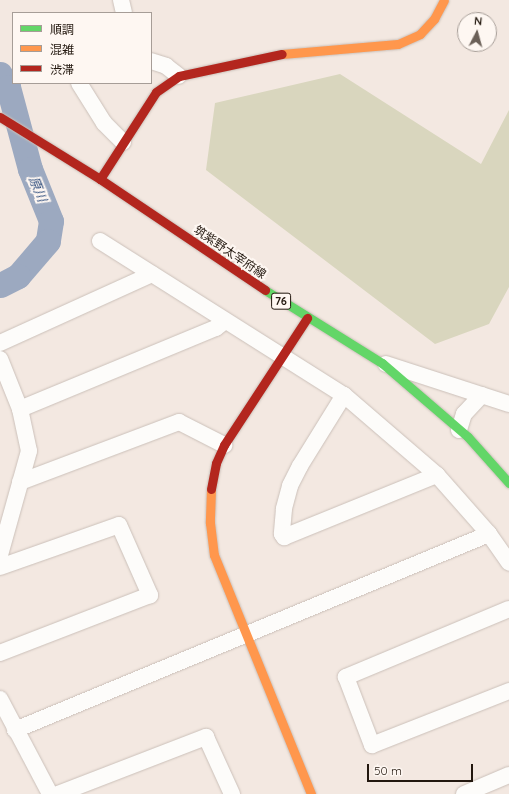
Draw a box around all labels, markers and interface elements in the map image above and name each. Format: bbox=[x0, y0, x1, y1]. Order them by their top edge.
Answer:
legend bbox=[12, 12, 152, 84]
north arrow bbox=[457, 12, 497, 52]
text: N bbox=[473, 14, 483, 28]
text: 順調 bbox=[50, 22, 74, 37]
text: 混雑 bbox=[50, 42, 74, 57]
text: 渋滞 bbox=[50, 62, 74, 77]
water label: 原川 bbox=[26, 174, 50, 204]
street label: 筑紫野太宰府線 bbox=[191, 223, 269, 281]
road number: 76 bbox=[271, 292, 291, 310]
scale bar bbox=[369, 756, 475, 782]
text: 50 m bbox=[374, 763, 402, 778]

